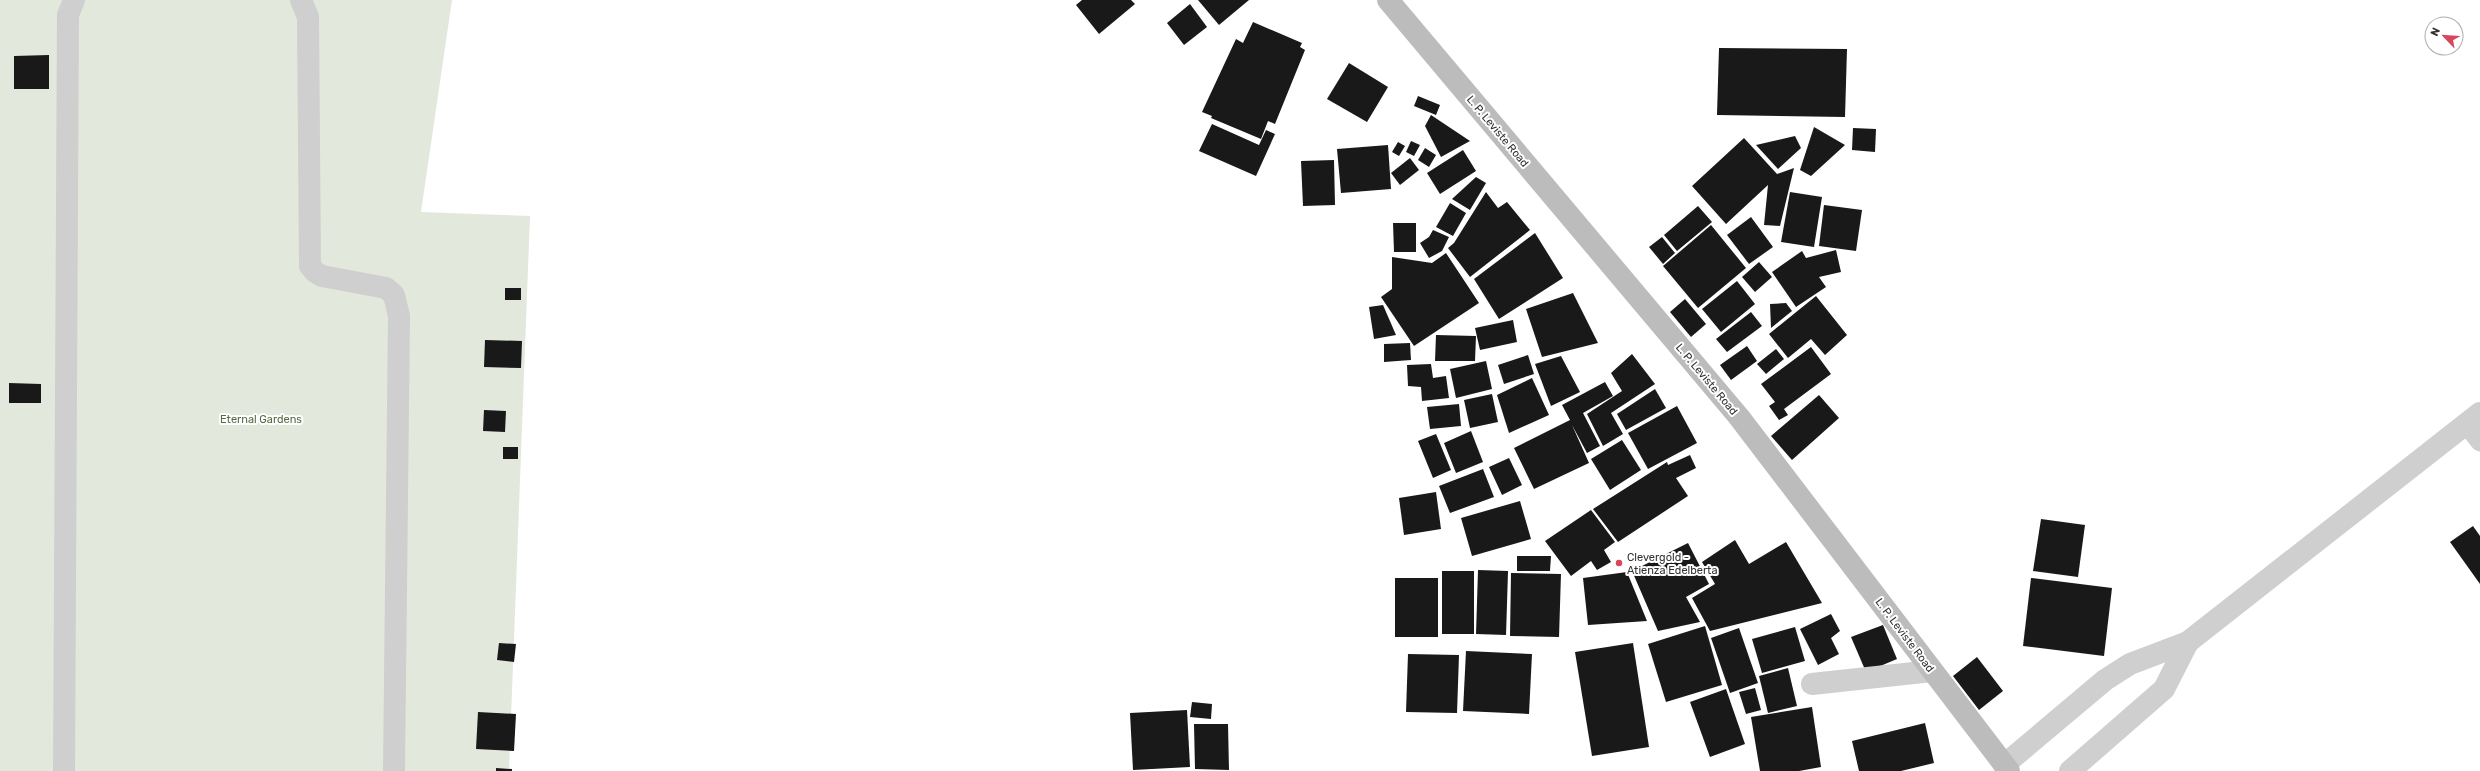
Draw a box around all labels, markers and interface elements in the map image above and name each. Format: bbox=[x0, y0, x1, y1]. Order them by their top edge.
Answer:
north arrow bbox=[2424, 16, 2464, 56]
text: N bbox=[2428, 26, 2443, 38]
street label: L. P. Leviste Road bbox=[1464, 93, 1531, 170]
street label: L. P. Leviste Road bbox=[1673, 341, 1740, 418]
park label: Eternal Gardens bbox=[220, 413, 302, 426]
place label: Clevergold - Atienza Edelberta bbox=[1627, 551, 1717, 577]
marker: Clevergold - Atienza Edelberta bbox=[1614, 558, 1624, 568]
street label: L. P. Leviste Road bbox=[1873, 596, 1937, 675]

